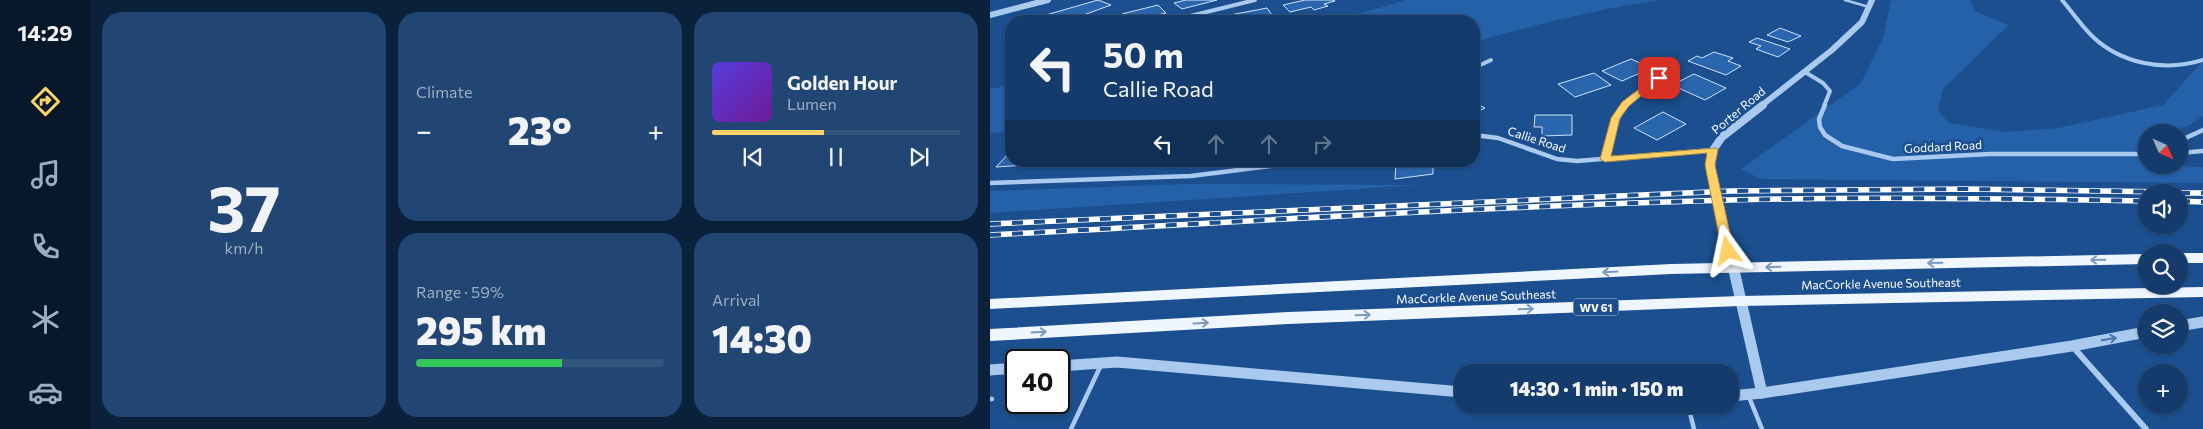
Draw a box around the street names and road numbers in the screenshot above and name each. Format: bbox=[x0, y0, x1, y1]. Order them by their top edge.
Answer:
street label: Porter Road bbox=[1708, 84, 1768, 136]
street label: Callie Road bbox=[1506, 123, 1568, 155]
street label: Goddard Road bbox=[1904, 137, 1982, 155]
street label: MacCorkle Avenue Southeast bbox=[1801, 275, 1961, 291]
street label: MacCorkle Avenue Southeast bbox=[1396, 286, 1556, 306]
road number: WV 61 bbox=[1574, 298, 1618, 316]

